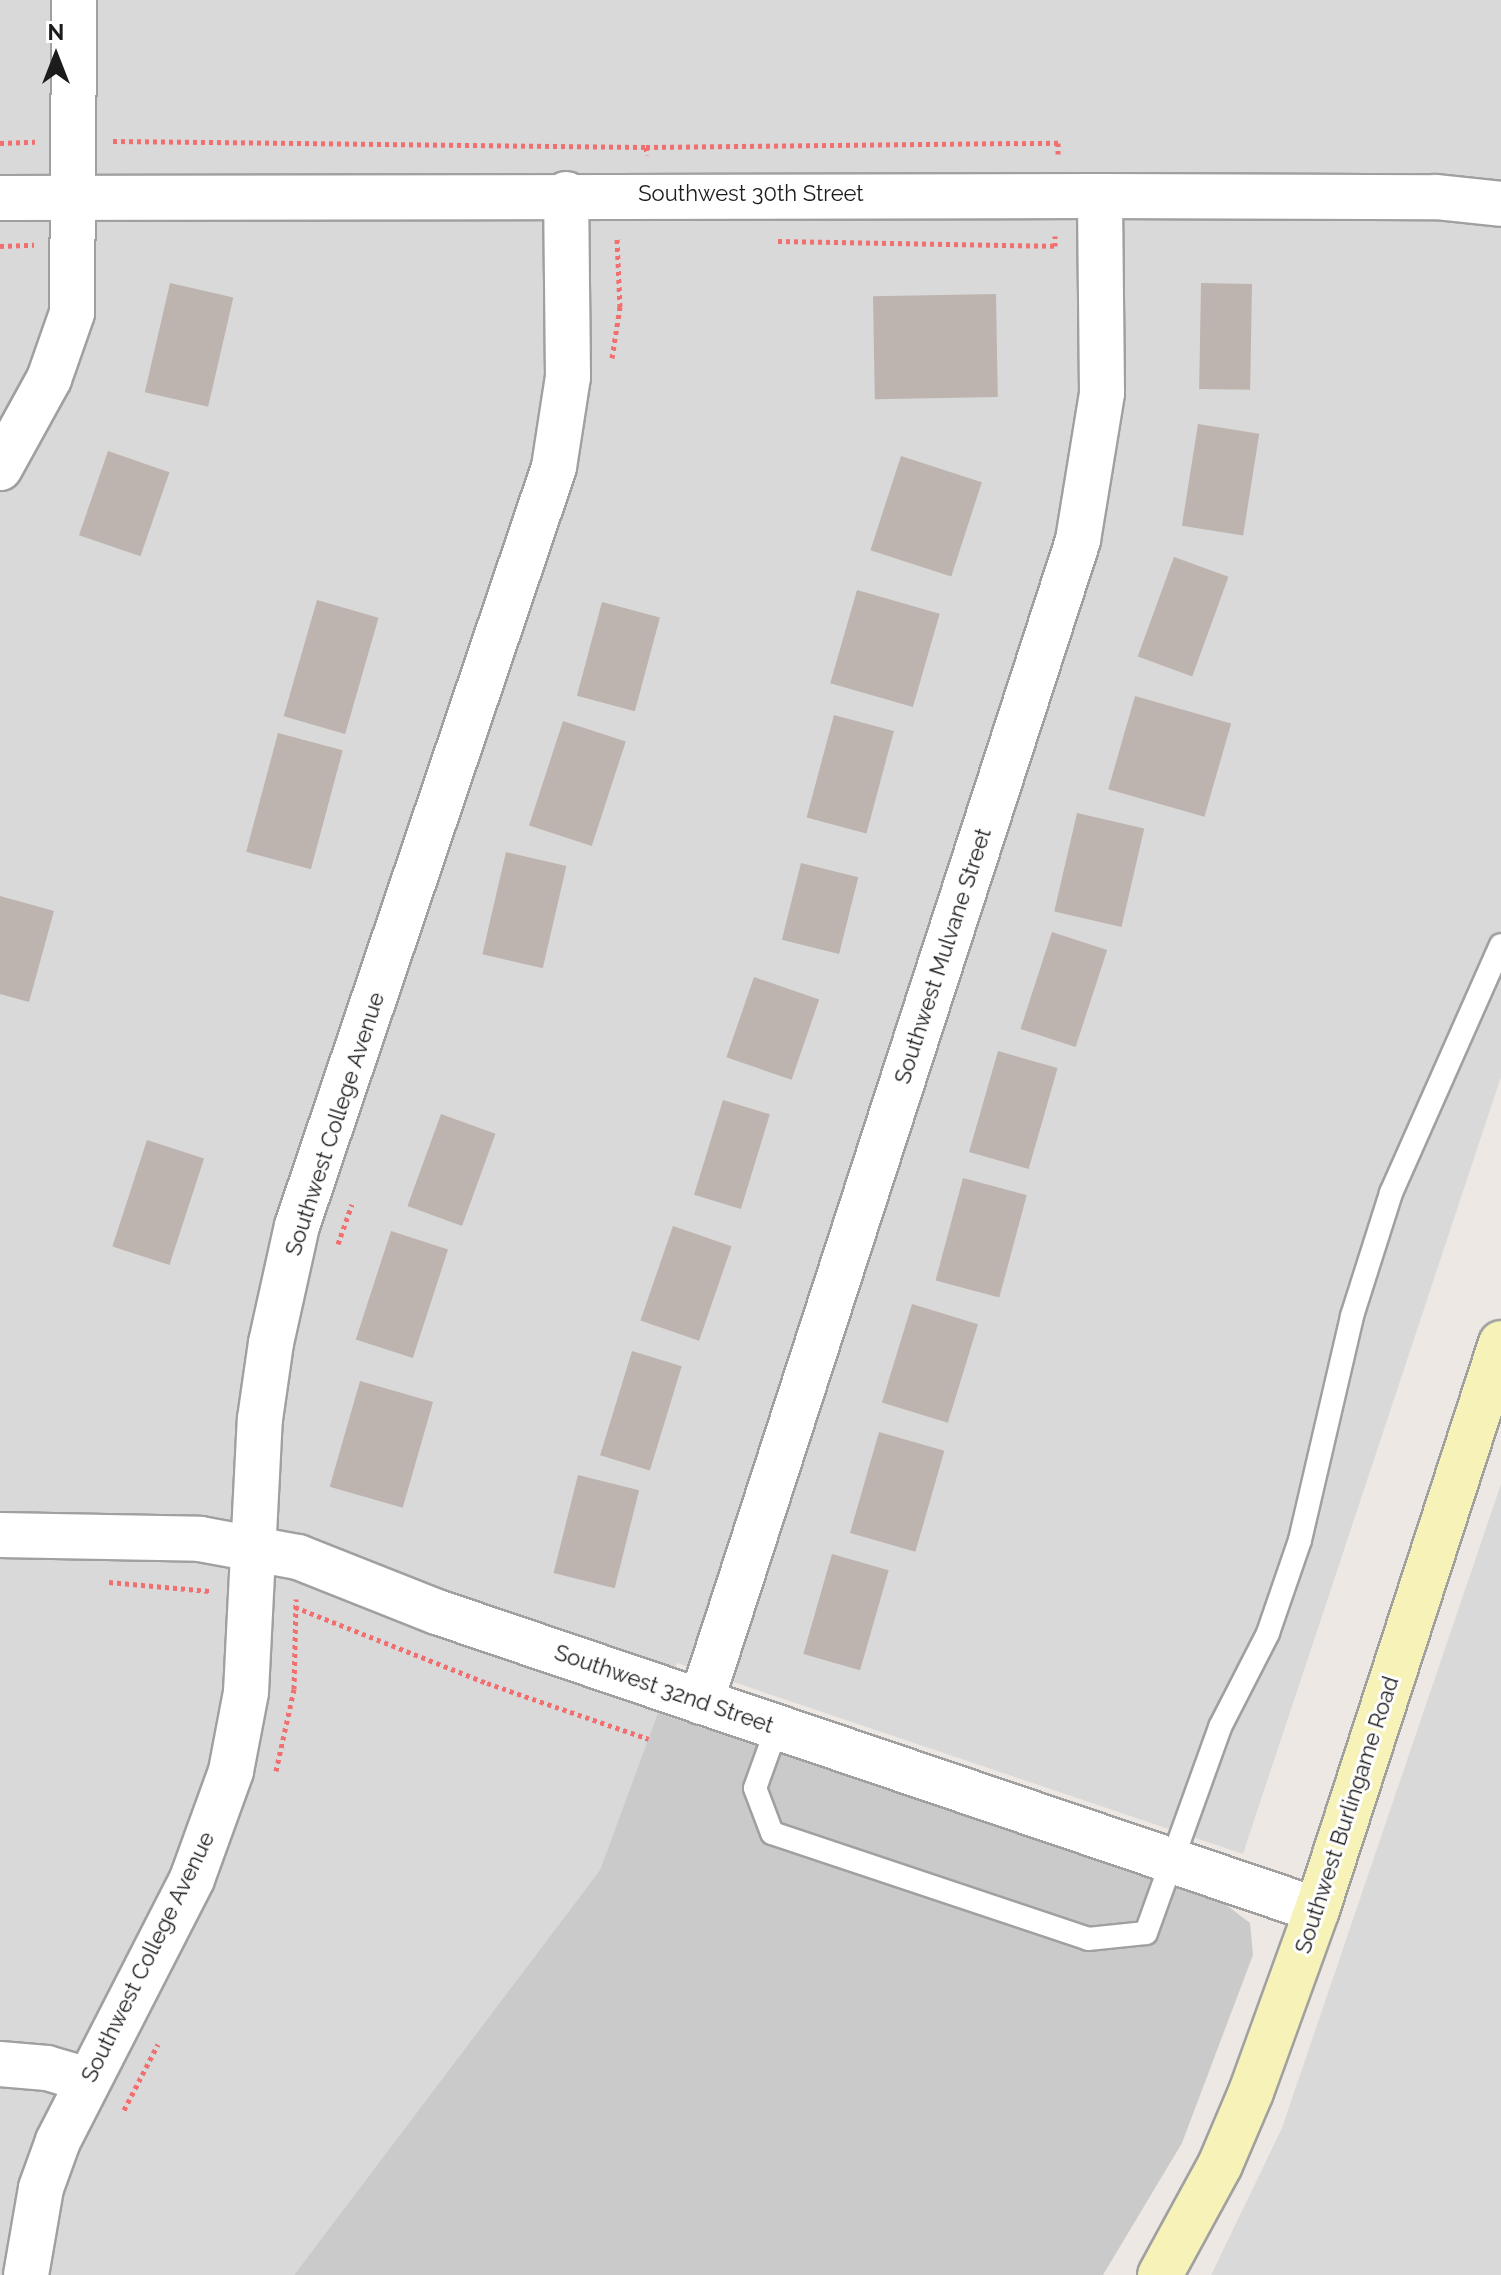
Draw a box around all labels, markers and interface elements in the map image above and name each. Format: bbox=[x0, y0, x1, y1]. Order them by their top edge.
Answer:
north arrow bbox=[16, 16, 96, 96]
text: N bbox=[48, 19, 64, 45]
street label: Southwest 30th Street bbox=[638, 181, 864, 207]
street label: Southwest Mulvane Street bbox=[889, 825, 997, 1087]
street label: Southwest College Avenue bbox=[280, 989, 390, 1259]
street label: Southwest 32nd Street bbox=[551, 1639, 777, 1739]
street label: Southwest Burlingame Road bbox=[1290, 1673, 1404, 1957]
street label: Southwest College Avenue bbox=[76, 1827, 220, 2087]

